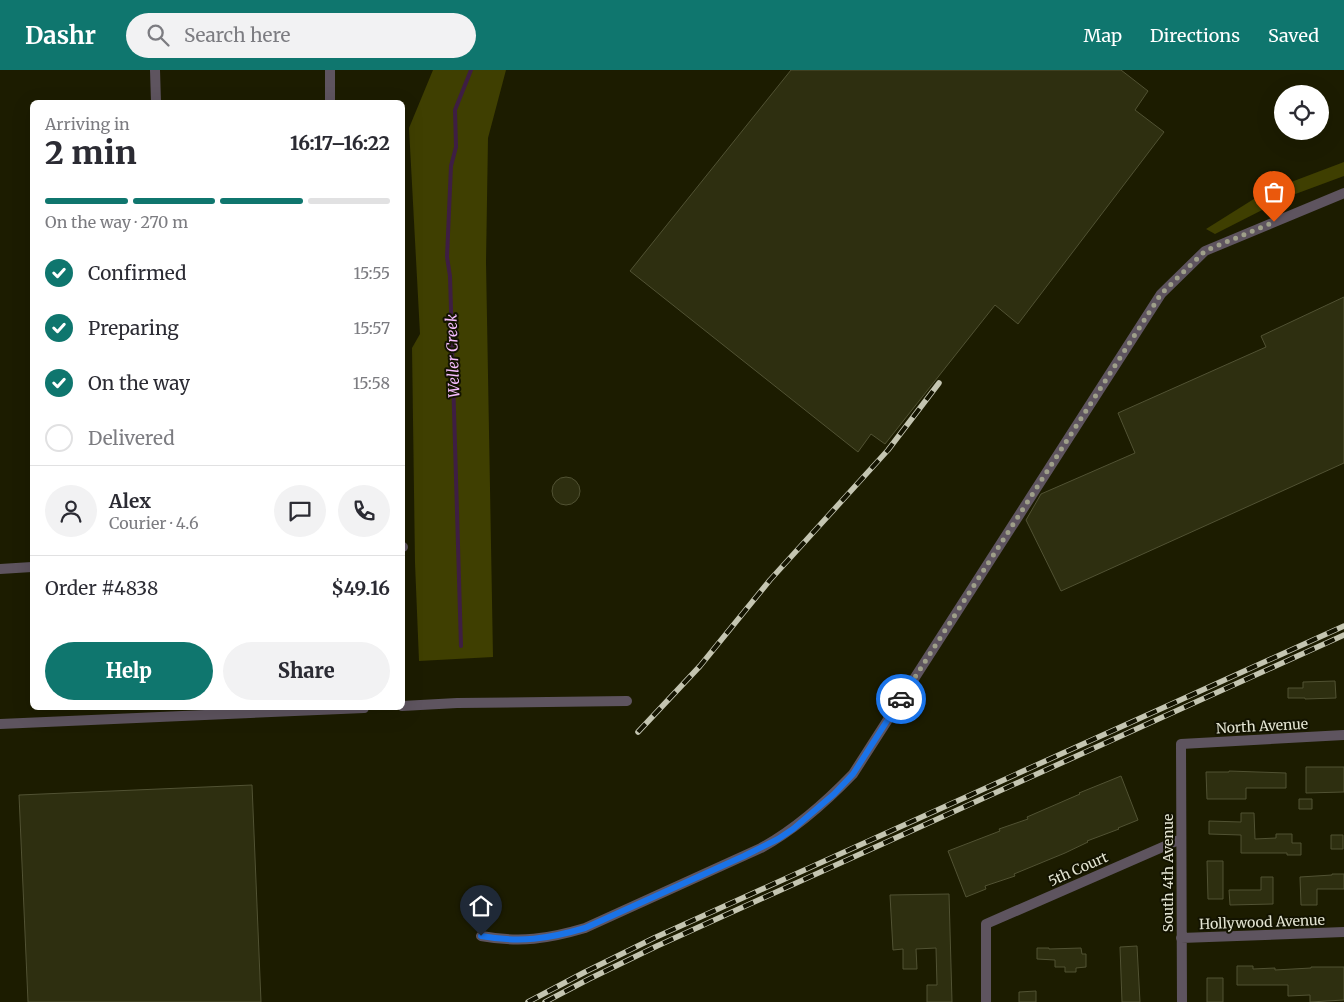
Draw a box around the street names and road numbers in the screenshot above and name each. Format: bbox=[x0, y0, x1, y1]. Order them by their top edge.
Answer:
street label: North Avenue bbox=[1215, 715, 1309, 737]
street label: South 4th Avenue bbox=[1159, 814, 1177, 932]
street label: 5th Court bbox=[1045, 848, 1111, 890]
street label: Hollywood Avenue bbox=[1199, 911, 1325, 933]

